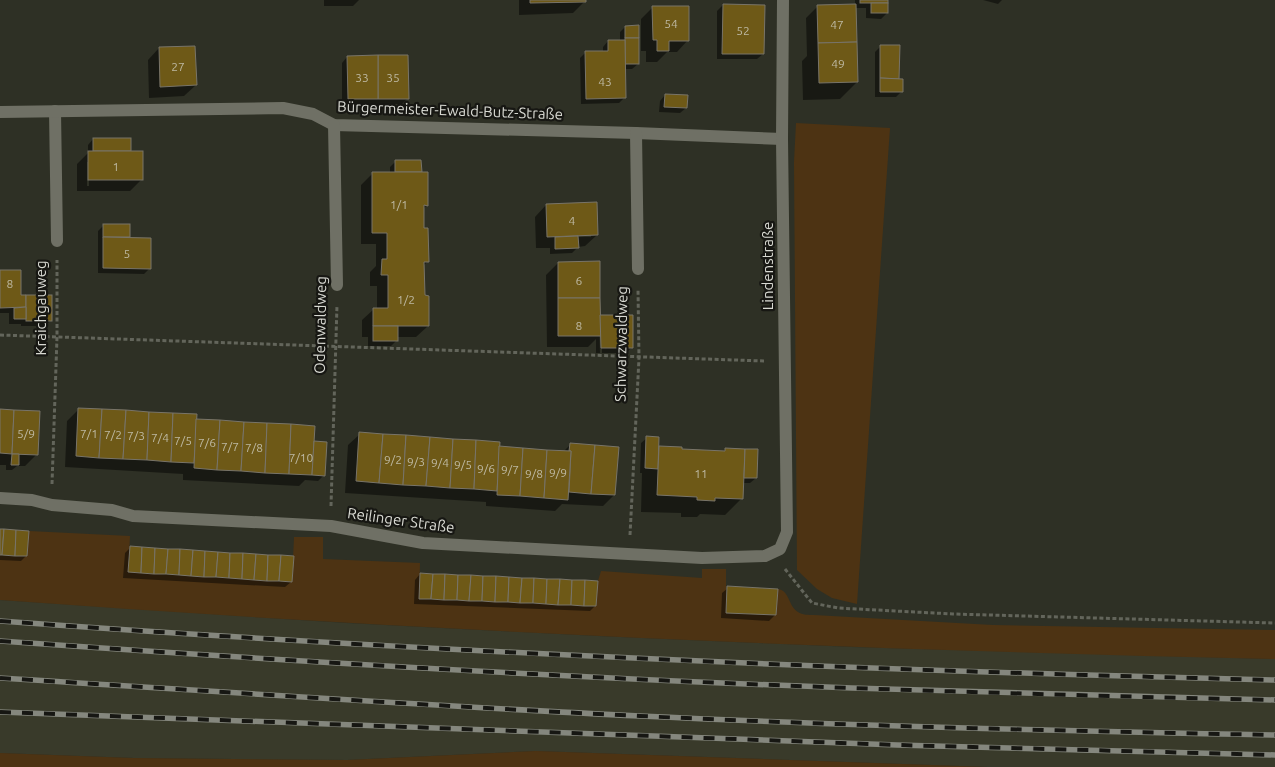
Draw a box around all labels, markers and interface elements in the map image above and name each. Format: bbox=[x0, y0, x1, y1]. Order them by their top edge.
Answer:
house number: 54 bbox=[664, 17, 678, 30]
house number: 47 bbox=[830, 18, 844, 31]
house number: 52 bbox=[736, 24, 750, 37]
house number: 49 bbox=[831, 57, 845, 70]
house number: 27 bbox=[171, 60, 185, 73]
house number: 33 bbox=[355, 71, 369, 84]
house number: 35 bbox=[386, 71, 400, 84]
house number: 43 bbox=[598, 75, 612, 88]
street label: Bürgermeister-Ewald-Butz-Straße bbox=[337, 98, 563, 122]
house number: 1 bbox=[113, 160, 119, 173]
house number: 1/1 bbox=[390, 198, 408, 211]
house number: 4 bbox=[569, 214, 576, 227]
street label: Lindenstraße bbox=[759, 222, 776, 310]
house number: 5 bbox=[124, 247, 130, 260]
street label: Kraichgauweg bbox=[32, 260, 49, 356]
house number: 6 bbox=[576, 274, 583, 287]
street label: Odenwaldweg bbox=[311, 276, 329, 374]
house number: 8 bbox=[7, 277, 14, 290]
street label: Schwarzwaldweg bbox=[611, 286, 631, 402]
house number: 1/2 bbox=[397, 293, 415, 306]
house number: 8 bbox=[576, 319, 583, 332]
house number: 5/9 bbox=[17, 427, 35, 440]
house number: 7/1 bbox=[80, 427, 98, 440]
house number: 7/2 bbox=[104, 428, 122, 441]
house number: 7/3 bbox=[127, 429, 145, 442]
house number: 7/4 bbox=[151, 431, 169, 444]
house number: 7/5 bbox=[174, 434, 192, 447]
house number: 7/6 bbox=[198, 436, 216, 449]
house number: 7/7 bbox=[221, 440, 239, 453]
house number: 7/8 bbox=[245, 441, 263, 454]
house number: 7/10 bbox=[289, 451, 314, 464]
house number: 9/2 bbox=[384, 453, 402, 466]
house number: 9/3 bbox=[407, 455, 425, 468]
house number: 9/4 bbox=[431, 456, 449, 469]
house number: 9/5 bbox=[454, 458, 472, 471]
house number: 9/6 bbox=[477, 462, 495, 475]
house number: 9/7 bbox=[501, 463, 519, 476]
house number: 9/9 bbox=[549, 466, 567, 479]
house number: 9/8 bbox=[525, 467, 543, 480]
house number: 11 bbox=[694, 467, 708, 480]
street label: Reilinger Straße bbox=[346, 504, 456, 536]

